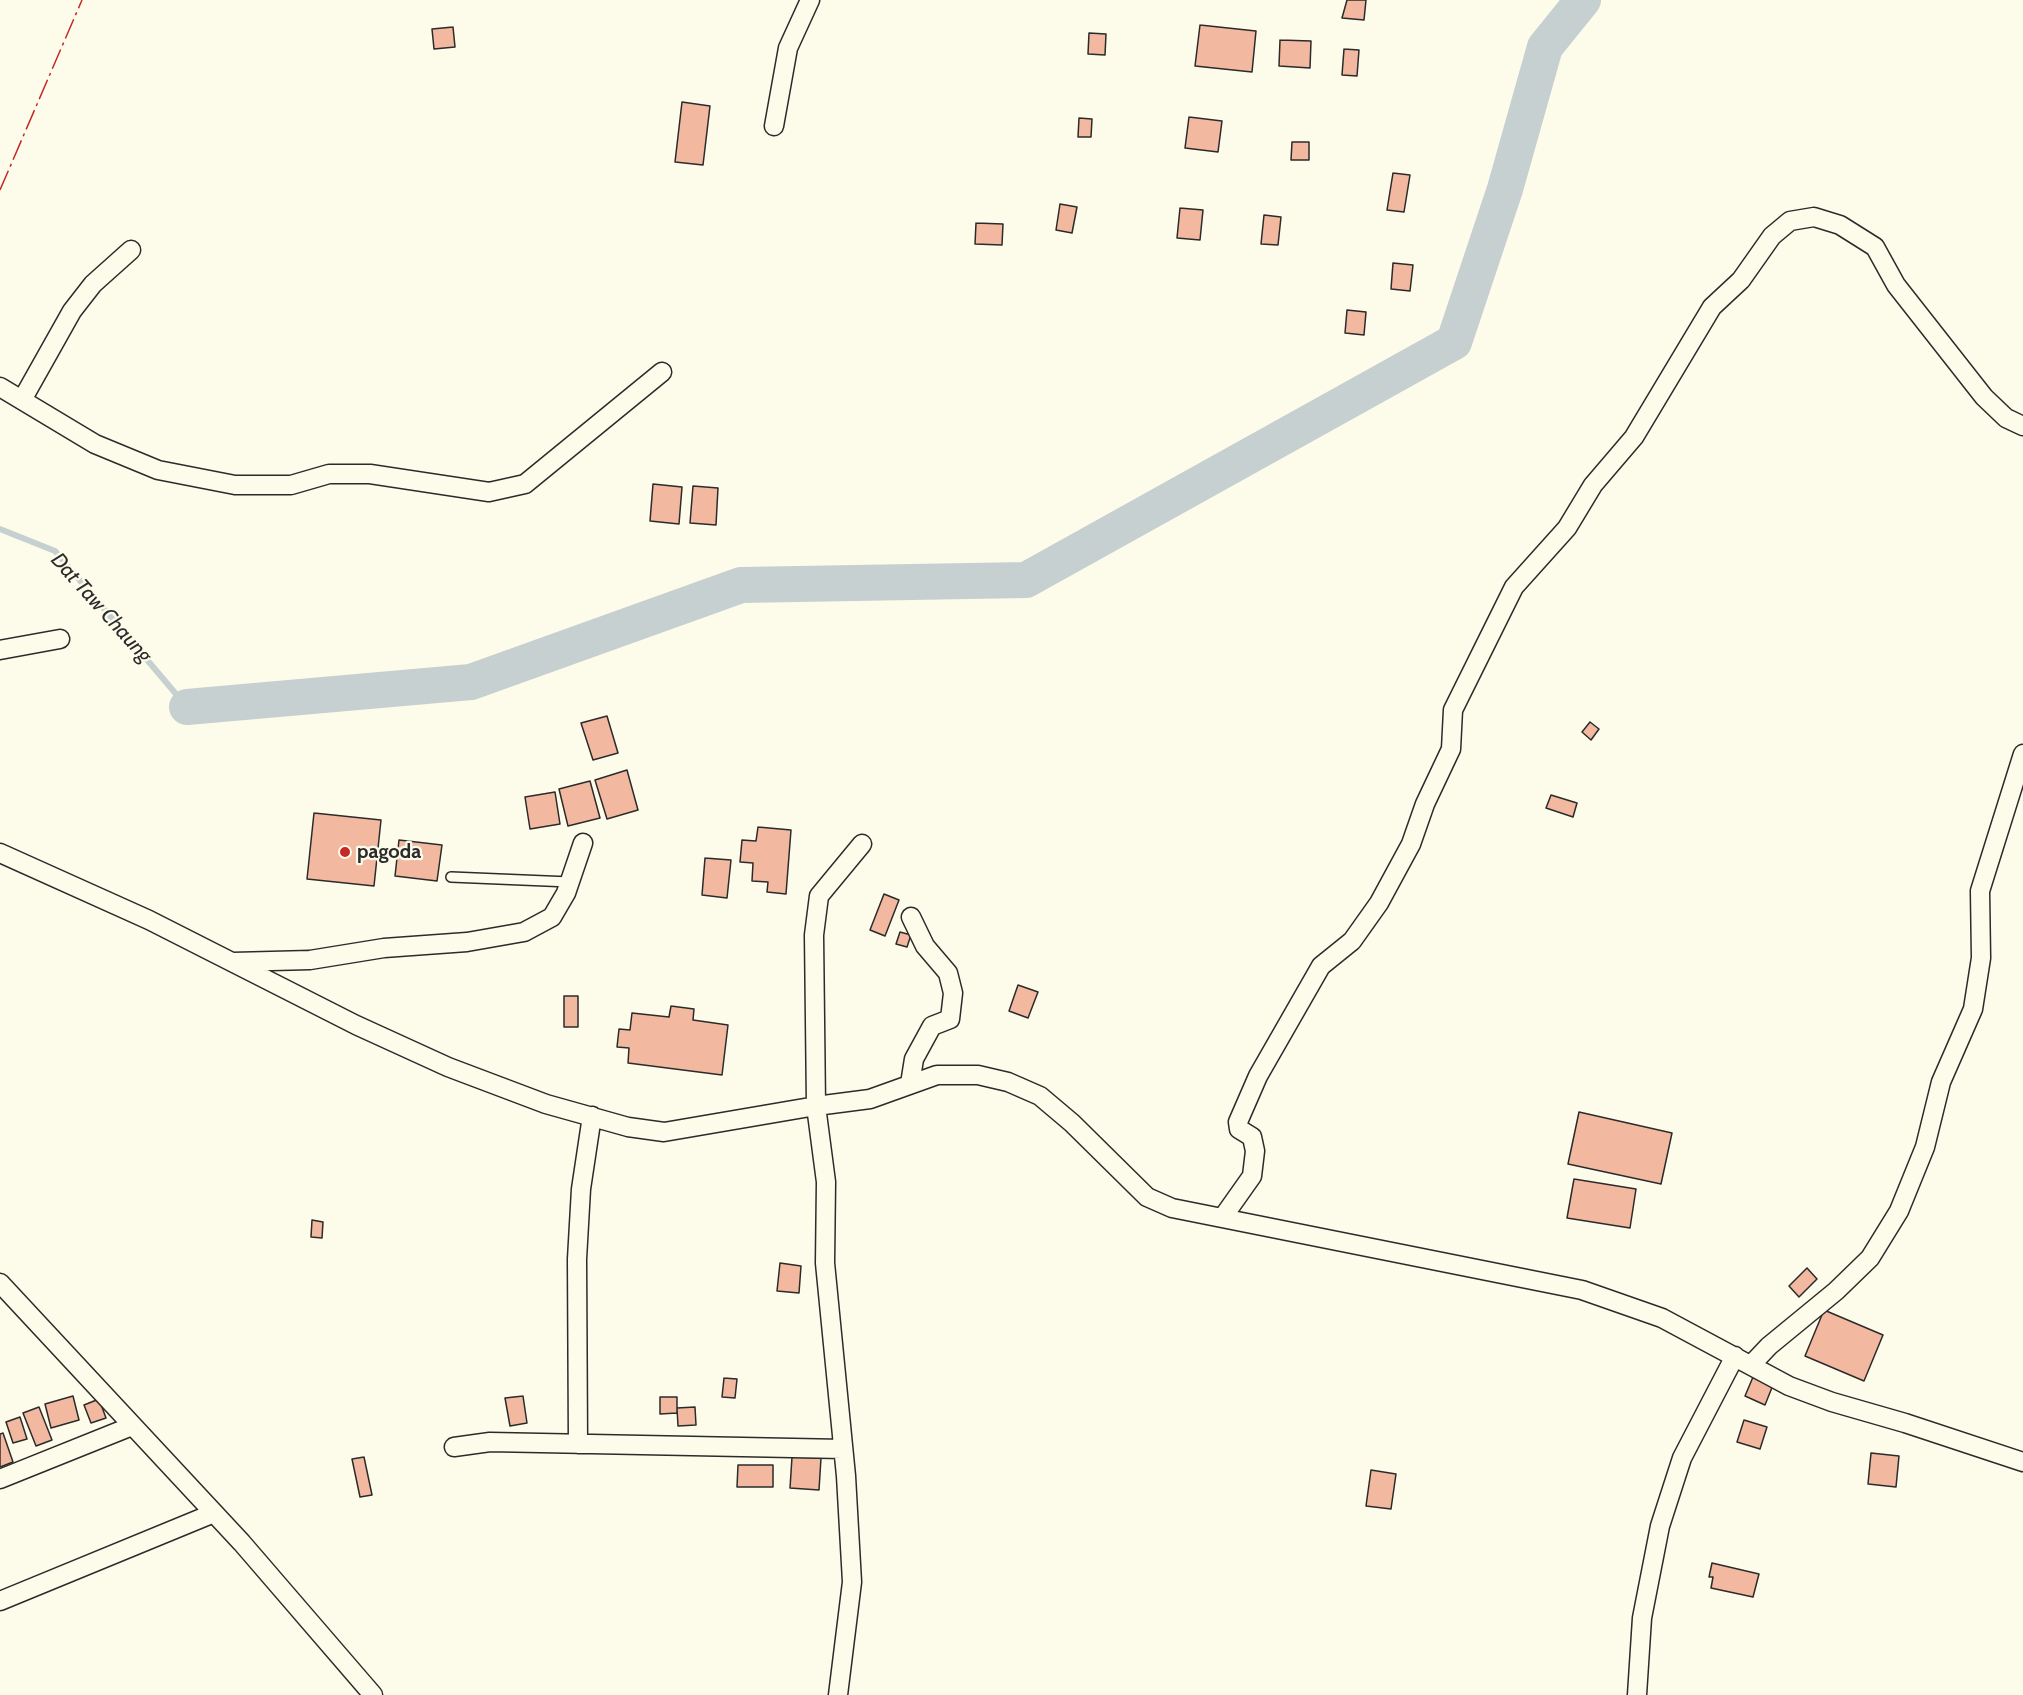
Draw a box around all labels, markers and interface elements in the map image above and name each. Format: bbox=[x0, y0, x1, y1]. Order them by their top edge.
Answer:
water label: Dat Taw Chaung bbox=[45, 548, 157, 668]
place label: pagoda bbox=[357, 840, 421, 864]
marker: pagoda bbox=[338, 845, 352, 859]

